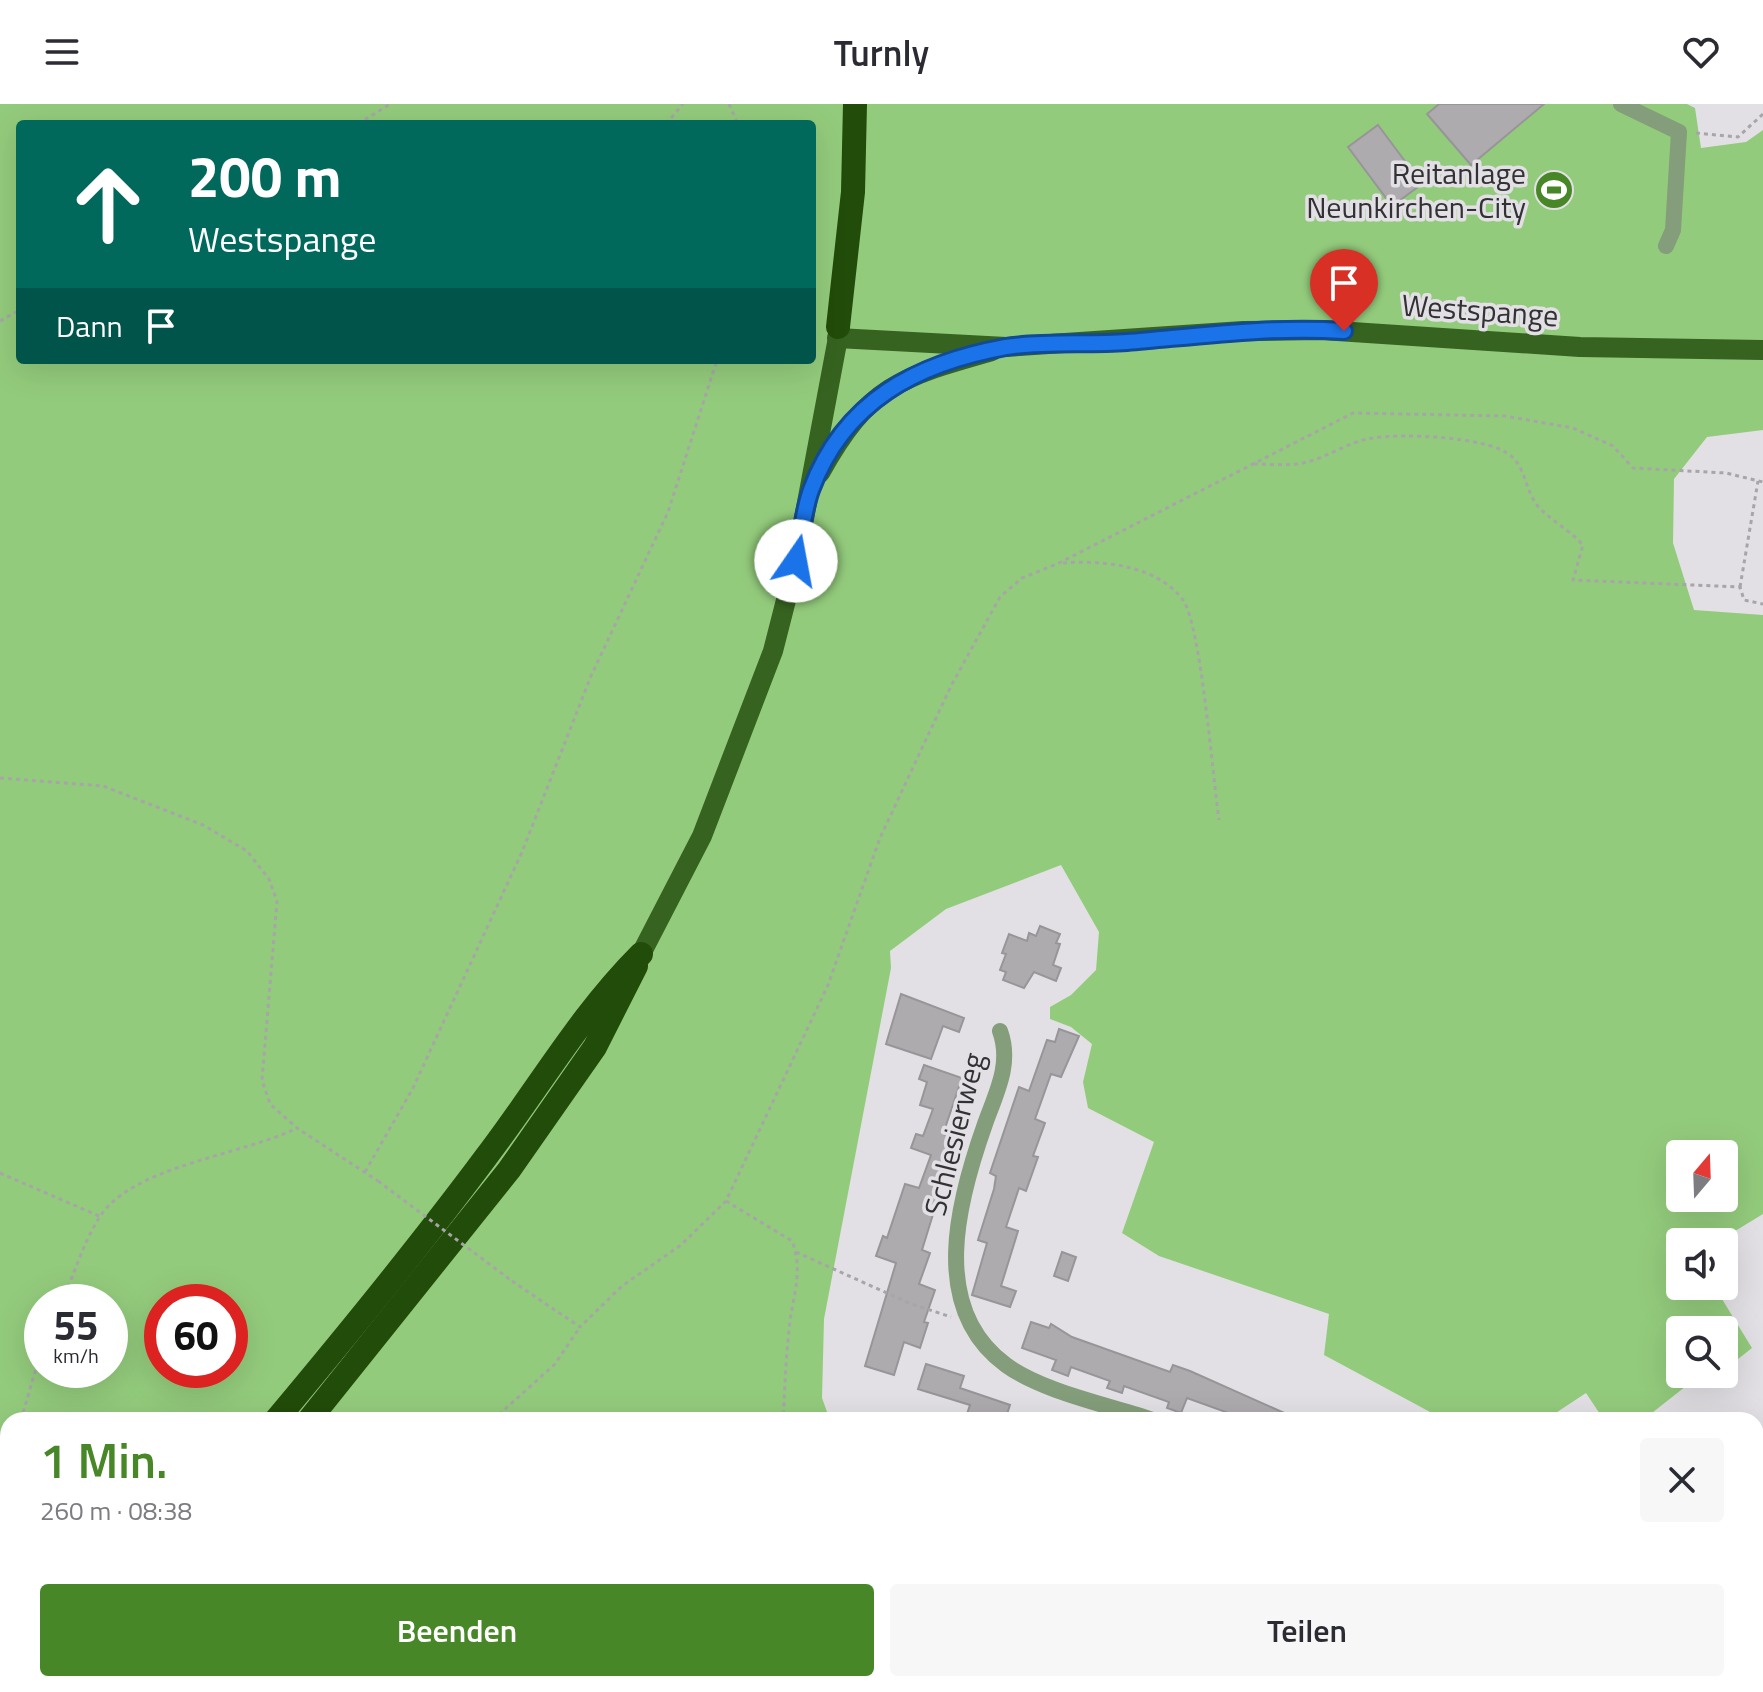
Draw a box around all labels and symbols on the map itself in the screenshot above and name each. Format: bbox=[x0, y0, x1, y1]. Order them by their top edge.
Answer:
place label: Reitanlage Neunkirchen-City bbox=[1306, 150, 1526, 230]
sports icon: Reitanlage Neunkirchen-City bbox=[1533, 169, 1575, 211]
pin bbox=[1310, 249, 1378, 331]
street label: Westspange bbox=[1400, 282, 1560, 338]
position arrow bbox=[754, 519, 838, 603]
street label: Schlesierweg bbox=[911, 1047, 997, 1221]
north arrow bbox=[1666, 1140, 1738, 1212]
speed limit sign: 60 bbox=[144, 1284, 248, 1388]

